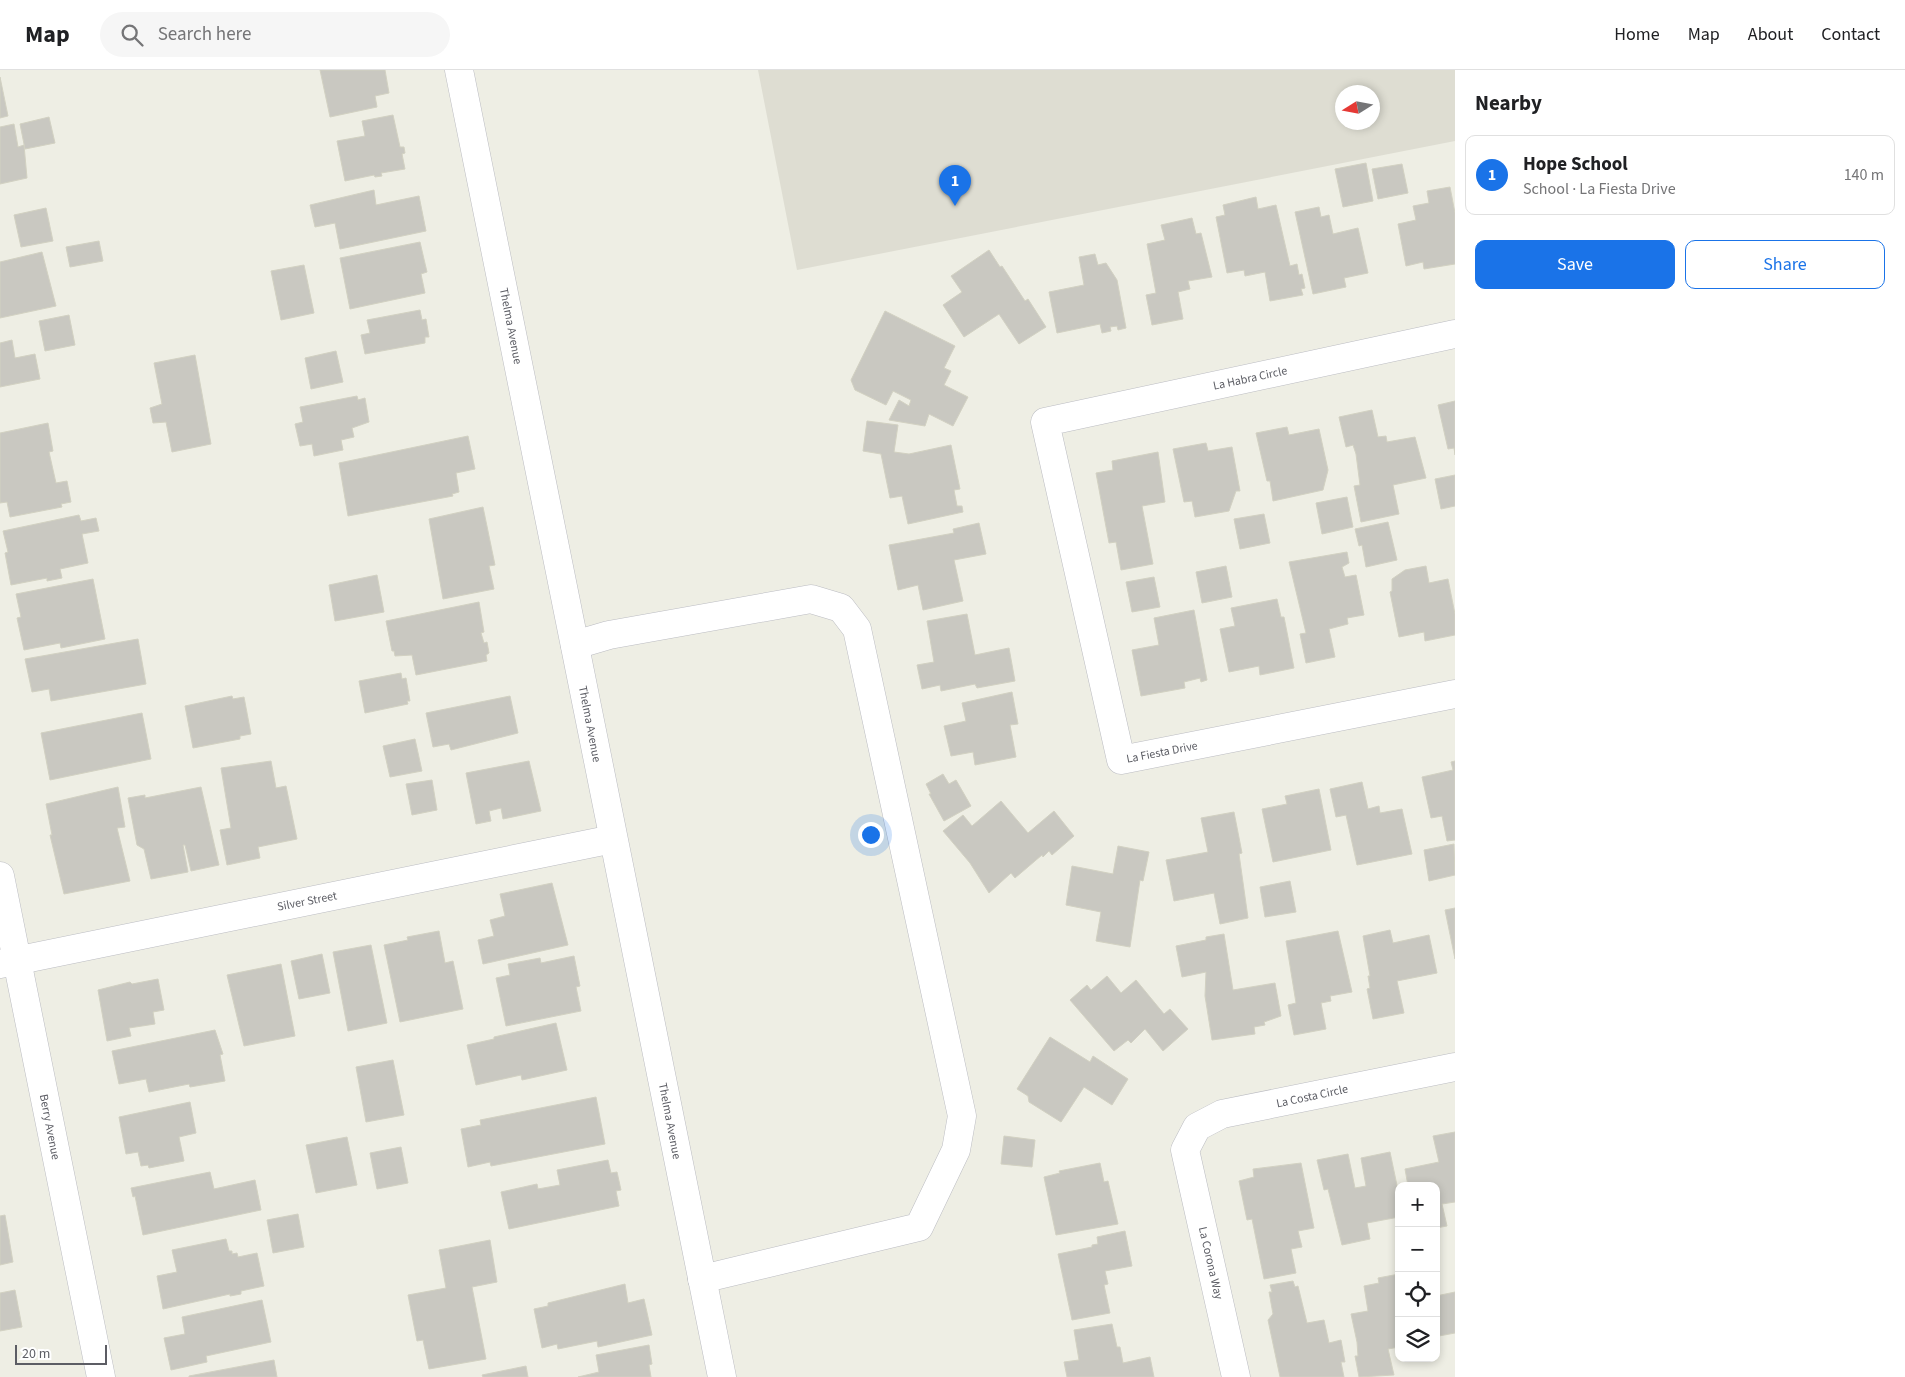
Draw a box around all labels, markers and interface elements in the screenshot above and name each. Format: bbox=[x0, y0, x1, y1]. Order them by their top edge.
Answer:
search box bbox=[100, 12, 450, 57]
text: Map bbox=[25, 17, 70, 52]
icon: search bbox=[118, 21, 146, 49]
text: Search here bbox=[158, 21, 251, 48]
text: Home bbox=[1614, 22, 1660, 47]
text: Map bbox=[1688, 22, 1720, 47]
text: About bbox=[1748, 22, 1793, 47]
text: Contact bbox=[1821, 22, 1880, 47]
north arrow bbox=[1335, 85, 1380, 130]
text: Nearby bbox=[1475, 88, 1542, 118]
text: Hope School bbox=[1523, 151, 1628, 178]
text: 1 bbox=[1488, 164, 1496, 186]
text: 140 m bbox=[1844, 164, 1884, 186]
pin: 1 bbox=[939, 165, 971, 206]
text: School · La Fiesta Drive bbox=[1523, 178, 1676, 200]
button: Save bbox=[1475, 240, 1675, 289]
button: Share bbox=[1685, 240, 1885, 289]
street label: Thelma Avenue bbox=[495, 287, 526, 366]
street label: La Habra Circle bbox=[1211, 362, 1289, 395]
street label: Thelma Avenue bbox=[574, 685, 605, 764]
street label: La Fiesta Drive bbox=[1125, 737, 1199, 768]
your location bbox=[858, 822, 884, 848]
street label: Silver Street bbox=[276, 887, 338, 916]
street label: La Costa Circle bbox=[1275, 1081, 1350, 1112]
street label: Thelma Avenue bbox=[654, 1082, 685, 1161]
street label: Berry Avenue bbox=[35, 1093, 64, 1161]
map controls bbox=[1395, 1182, 1440, 1362]
button: + bbox=[1395, 1182, 1440, 1227]
street label: La Corona Way bbox=[1194, 1225, 1227, 1301]
button: − bbox=[1395, 1227, 1440, 1272]
button: locate bbox=[1395, 1272, 1440, 1317]
button: layers bbox=[1395, 1317, 1440, 1362]
scale bar bbox=[15, 1342, 108, 1365]
text: 20 m bbox=[22, 1344, 50, 1364]

